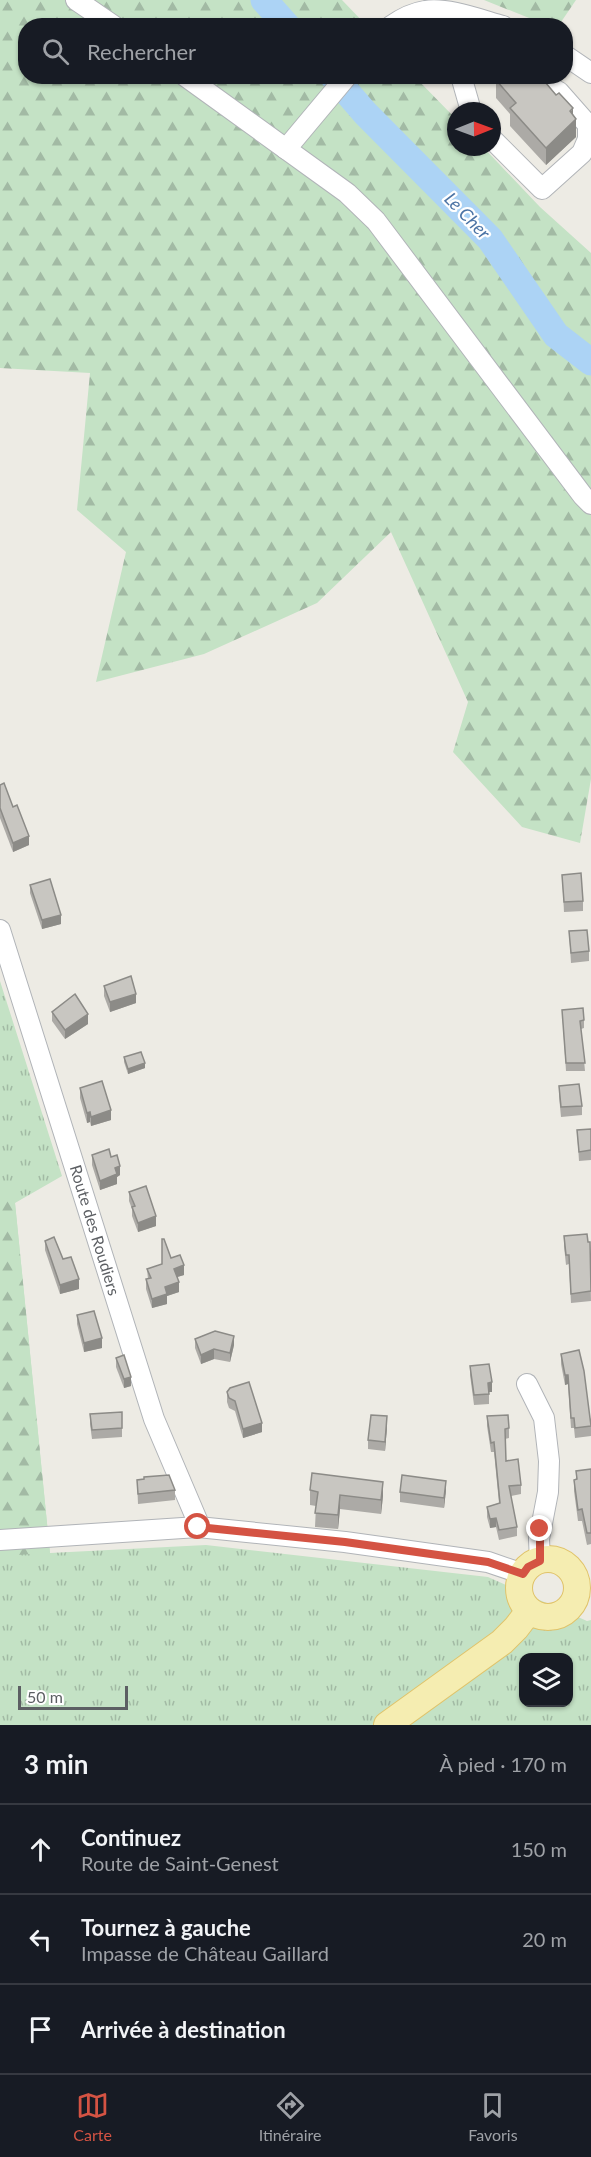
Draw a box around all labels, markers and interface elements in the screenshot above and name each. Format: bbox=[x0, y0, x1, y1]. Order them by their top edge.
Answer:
search box bbox=[18, 18, 573, 84]
icon: search bbox=[39, 35, 72, 68]
text: Rechercher bbox=[87, 38, 196, 65]
north arrow bbox=[447, 102, 501, 156]
water label: Le Cher bbox=[440, 187, 496, 244]
street label: Route des Roudiers bbox=[67, 1162, 124, 1298]
route start bbox=[184, 1513, 210, 1539]
route end bbox=[526, 1515, 552, 1541]
map controls bbox=[519, 1653, 573, 1707]
button: layers bbox=[519, 1653, 573, 1707]
scale bar bbox=[18, 1683, 128, 1710]
text: 50 m bbox=[27, 1687, 63, 1706]
text: 3 min bbox=[24, 1748, 88, 1780]
text: À pied · 170 m bbox=[439, 1752, 567, 1776]
text: Continuez bbox=[81, 1824, 181, 1851]
icon: ahead bbox=[24, 1833, 57, 1866]
text: 150 m bbox=[511, 1837, 567, 1861]
text: Route de Saint-Genest bbox=[81, 1851, 279, 1875]
text: Tournez à gauche bbox=[81, 1914, 251, 1941]
icon: left bbox=[24, 1923, 57, 1956]
text: 20 m bbox=[522, 1927, 567, 1951]
text: Impasse de Château Gaillard bbox=[81, 1941, 329, 1965]
icon: arrive bbox=[24, 2013, 57, 2046]
text: Arrivée à destination bbox=[81, 2016, 286, 2043]
tab: Carte bbox=[73, 2089, 112, 2144]
tab: Itinéraire bbox=[259, 2089, 322, 2144]
tab: Favoris bbox=[468, 2089, 518, 2144]

